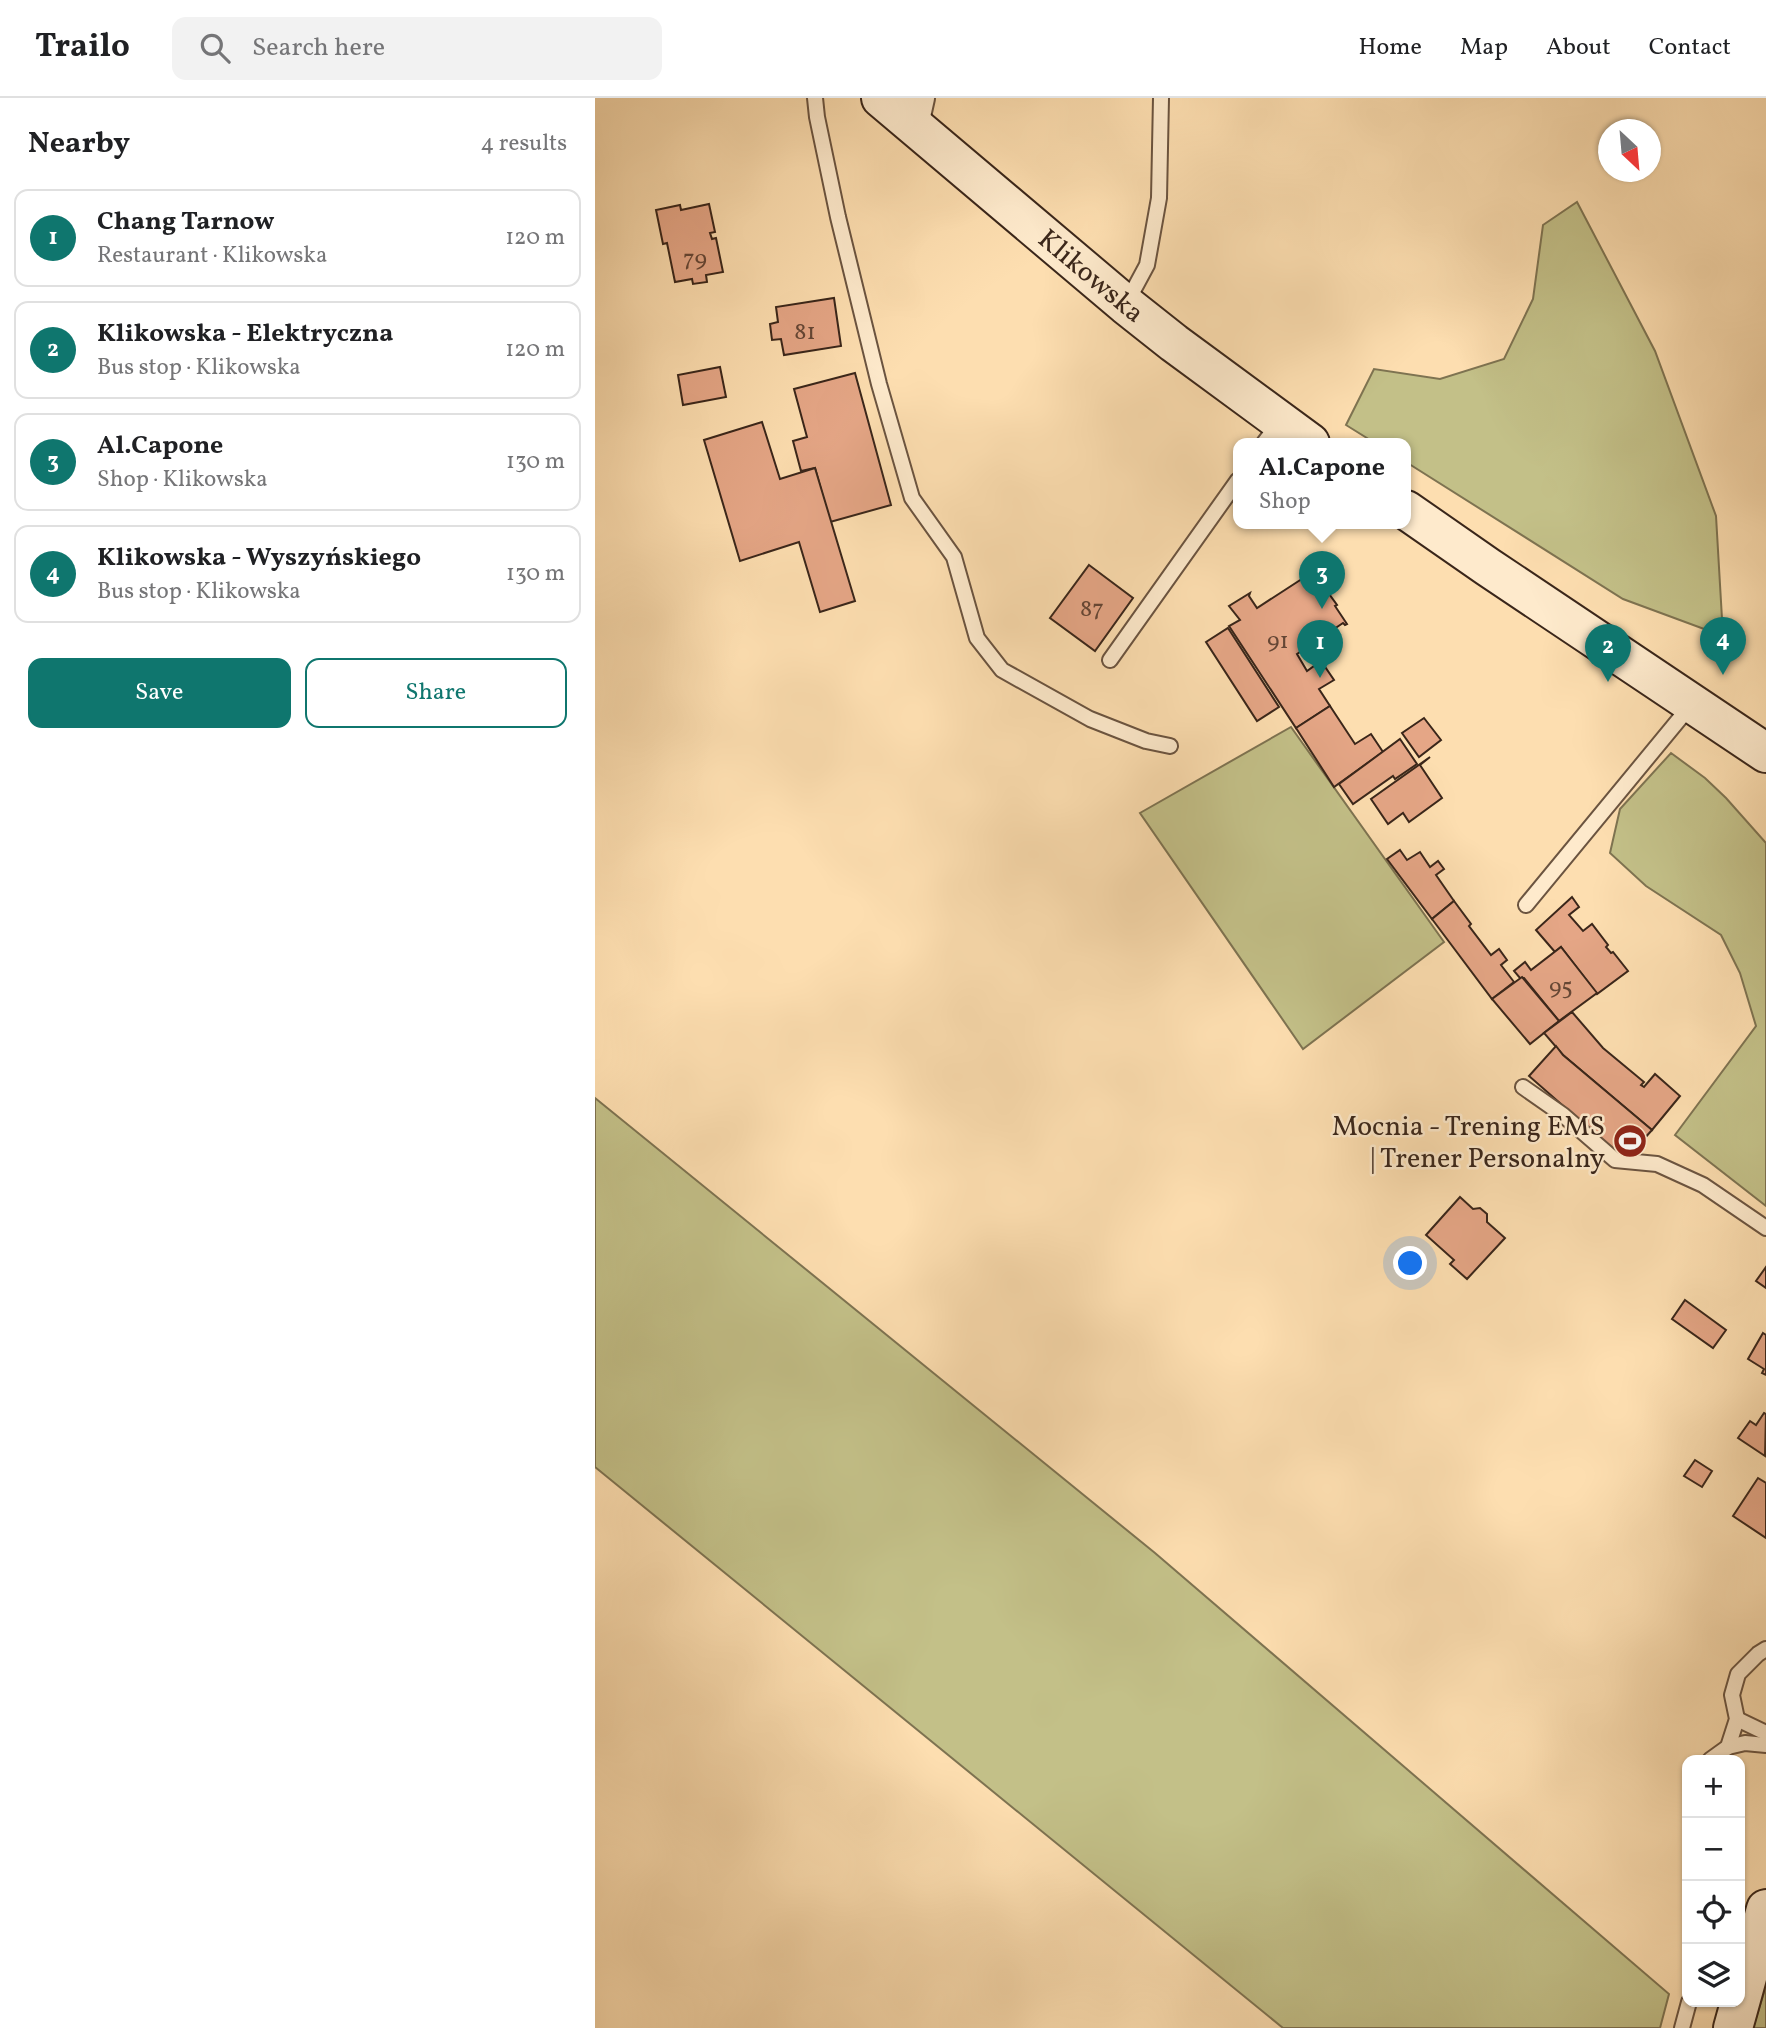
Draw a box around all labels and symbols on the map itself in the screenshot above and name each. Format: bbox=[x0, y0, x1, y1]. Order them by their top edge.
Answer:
north arrow bbox=[1598, 119, 1661, 182]
street label: Klikowska bbox=[1029, 221, 1152, 333]
house number: 79 bbox=[683, 243, 707, 277]
house number: 81 bbox=[794, 316, 816, 350]
pin: 3 bbox=[1299, 551, 1345, 609]
house number: 87 bbox=[1080, 593, 1104, 627]
pin: 4 bbox=[1700, 617, 1746, 675]
pin: 1 bbox=[1297, 620, 1343, 678]
pin: 2 bbox=[1585, 624, 1631, 682]
house number: 91 bbox=[1267, 625, 1289, 659]
house number: 95 bbox=[1549, 971, 1573, 1005]
place label: Mocnia - Trening EMS | Trener Personalny bbox=[1332, 1108, 1605, 1179]
sports icon: Mocnia - Trening EMS | Trener Personalny bbox=[1611, 1122, 1649, 1160]
your location bbox=[1393, 1246, 1427, 1280]

